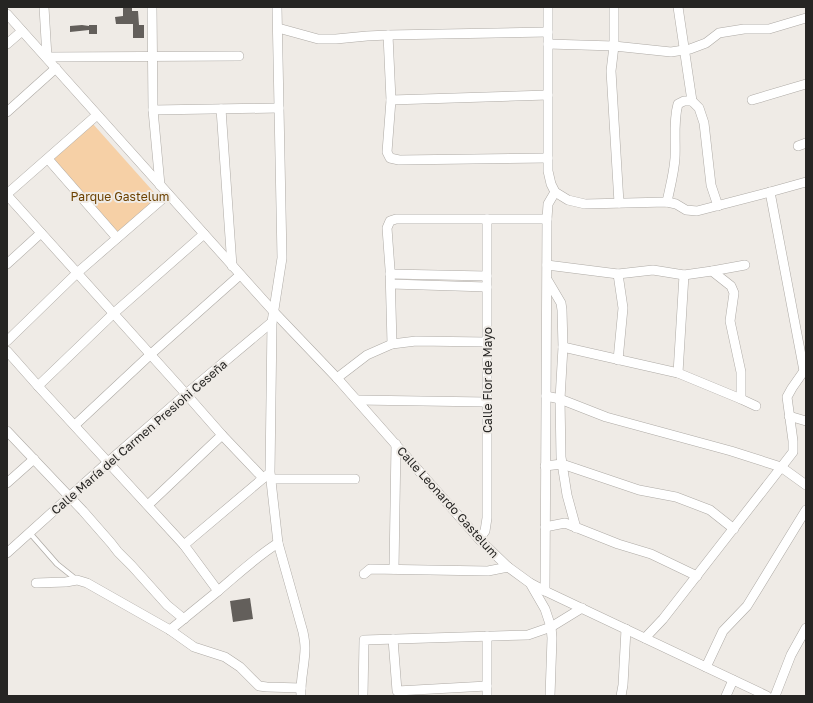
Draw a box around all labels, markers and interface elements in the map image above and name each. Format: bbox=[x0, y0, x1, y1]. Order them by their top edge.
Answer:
park label: Parque Gastelum bbox=[71, 189, 169, 204]
street label: Calle Flor de Mayo bbox=[480, 327, 495, 433]
street label: Calle María del Carmen Presiohi Ceseña bbox=[48, 356, 230, 518]
street label: Calle Leonardo Gastelum bbox=[394, 443, 502, 561]

